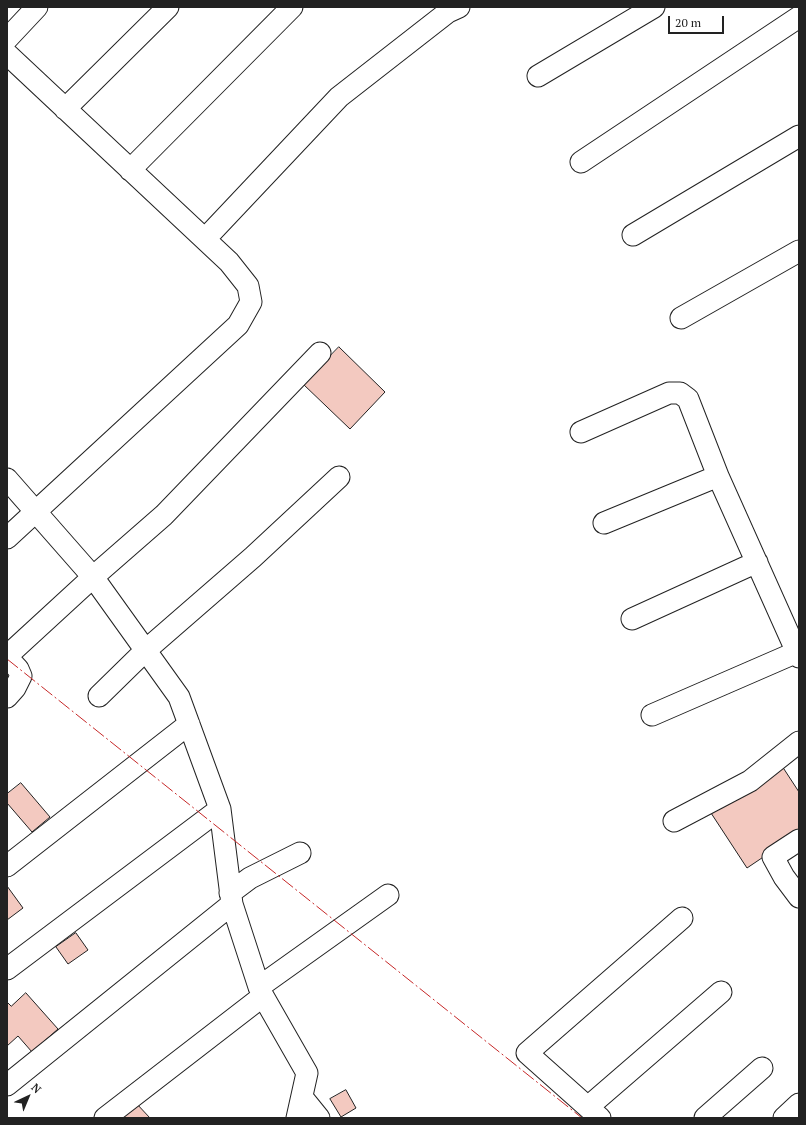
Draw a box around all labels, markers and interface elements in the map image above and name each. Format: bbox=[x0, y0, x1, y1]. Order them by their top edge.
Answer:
scale bar bbox=[670, 8, 726, 34]
text: 20 m bbox=[675, 15, 701, 30]
north arrow bbox=[8, 1077, 48, 1117]
text: N bbox=[28, 1080, 44, 1096]

